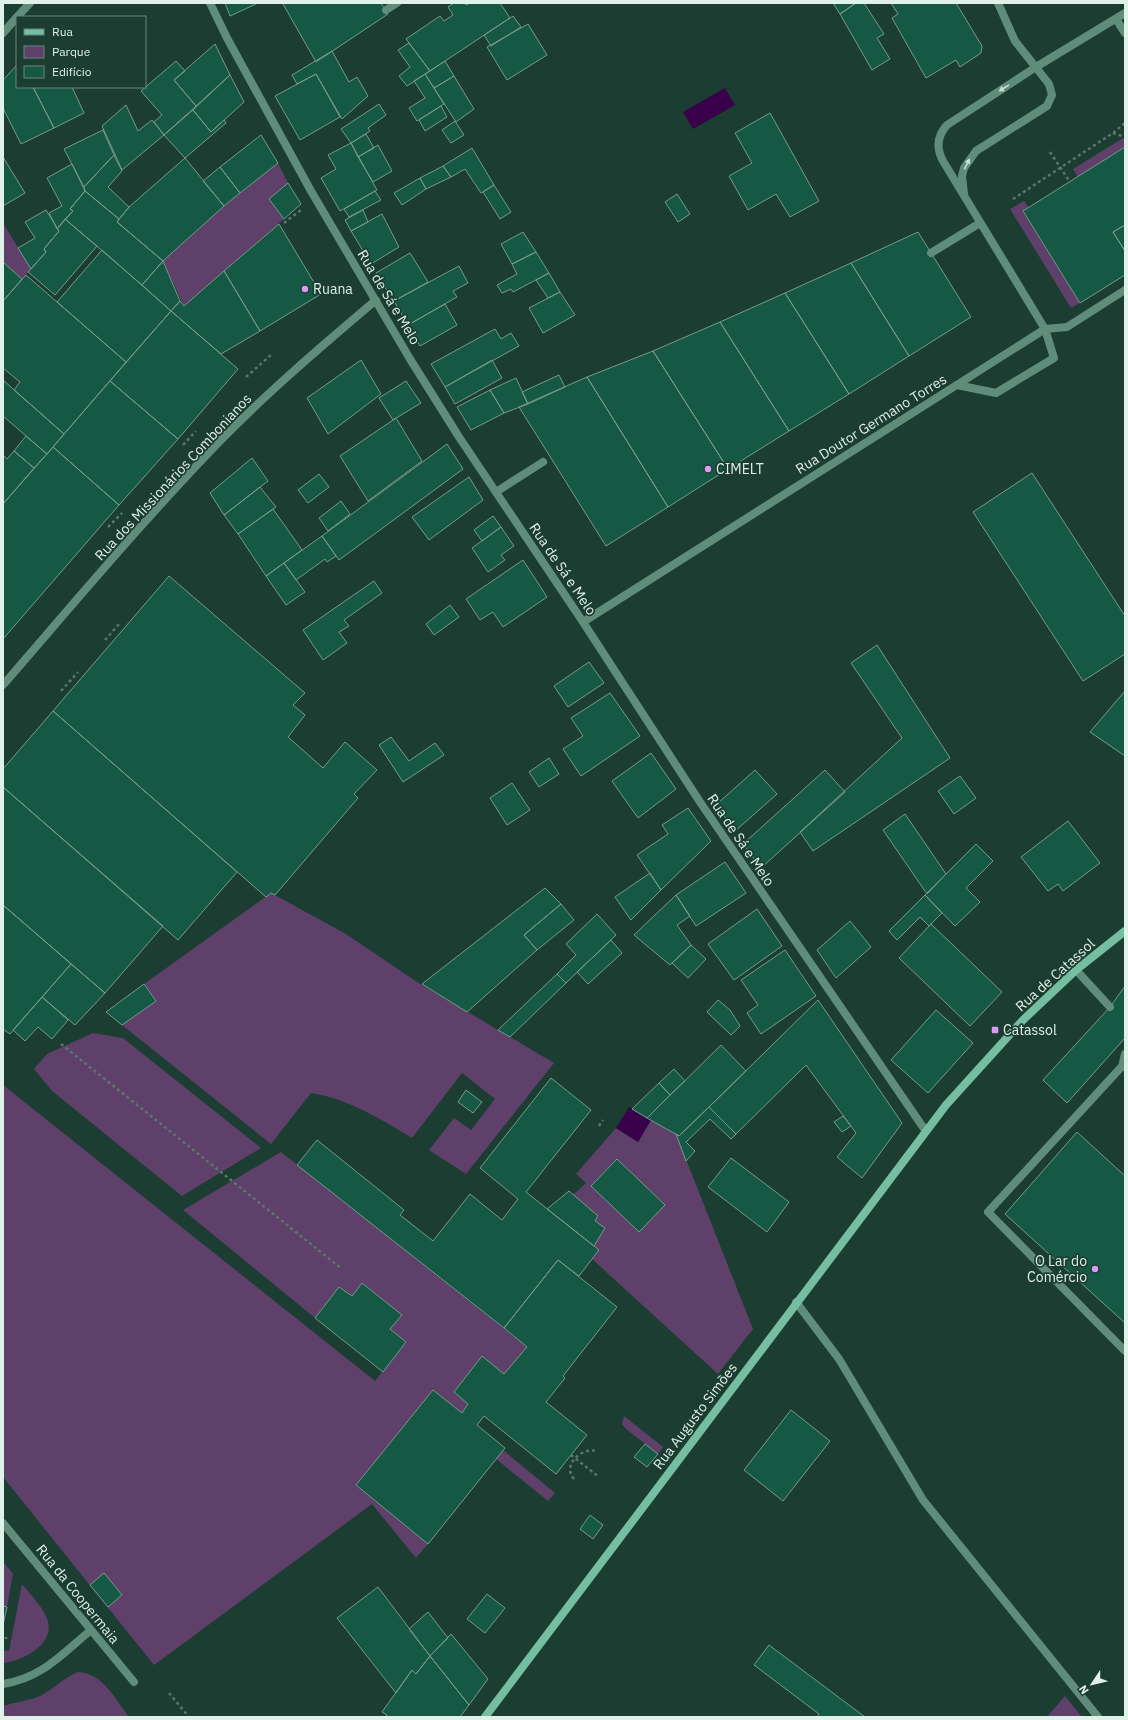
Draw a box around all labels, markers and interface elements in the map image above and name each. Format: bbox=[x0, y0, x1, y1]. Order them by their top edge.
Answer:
legend bbox=[16, 16, 146, 88]
text: Rua bbox=[52, 24, 73, 39]
text: Parque bbox=[52, 44, 91, 59]
text: Edifício bbox=[52, 64, 92, 79]
one-way arrow bbox=[998, 85, 1010, 92]
one-way arrow bbox=[964, 158, 970, 170]
street label: Rua de Sá e Melo bbox=[354, 246, 424, 348]
place label: Ruana bbox=[313, 280, 353, 298]
marker: Ruana bbox=[300, 284, 310, 294]
street label: Rua Doutor Germano Torres bbox=[792, 370, 950, 478]
street label: Rua dos Missionários Combonianos bbox=[91, 390, 255, 564]
place label: CIMELT bbox=[716, 460, 764, 478]
marker: CIMELT bbox=[703, 464, 713, 474]
street label: Rua de Sá e Melo bbox=[526, 519, 601, 619]
street label: Rua de Sá e Melo bbox=[704, 790, 779, 890]
street label: Rua de Catassol bbox=[1012, 935, 1099, 1015]
place label: Catassol bbox=[1003, 1021, 1057, 1039]
marker: Catassol bbox=[990, 1025, 1000, 1035]
place label: O Lar do Comércio bbox=[1027, 1252, 1087, 1286]
marker: O Lar do Comércio bbox=[1090, 1264, 1100, 1274]
street label: Rua Augusto Simões bbox=[649, 1359, 741, 1473]
street label: Rua da Coopermaia bbox=[32, 1541, 124, 1648]
north arrow bbox=[1072, 1664, 1112, 1704]
text: N bbox=[1076, 1682, 1092, 1697]

